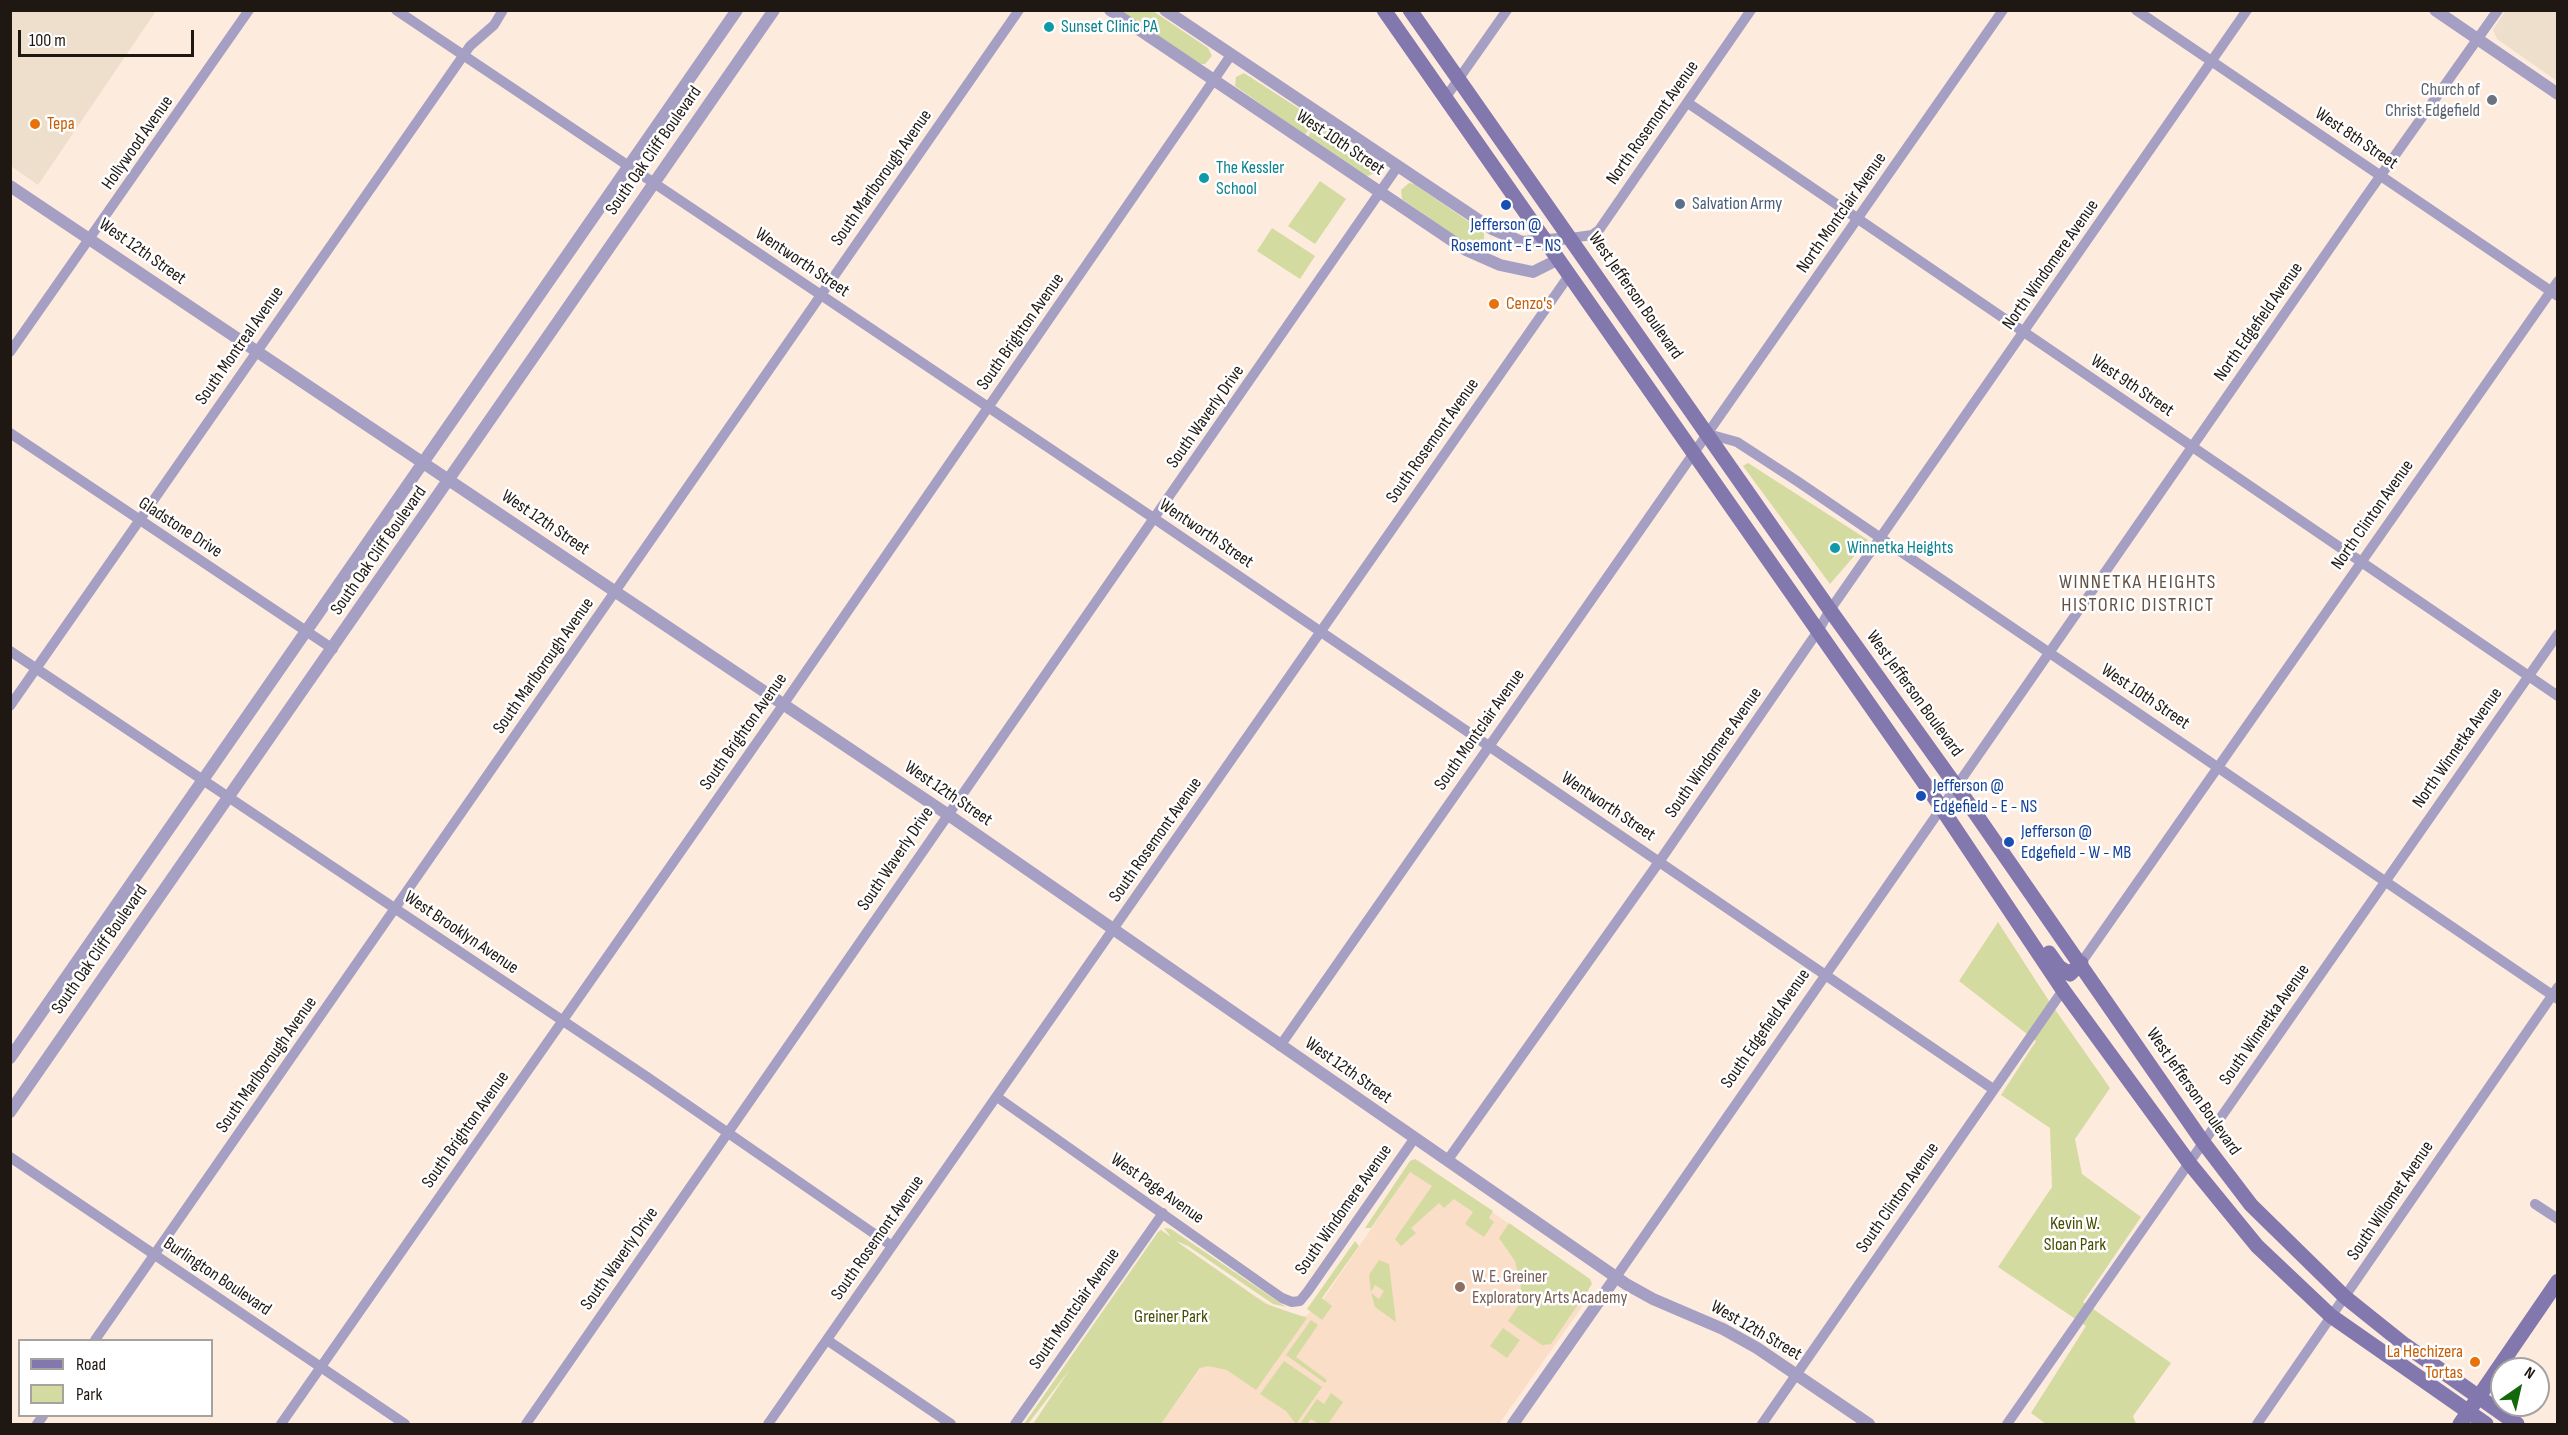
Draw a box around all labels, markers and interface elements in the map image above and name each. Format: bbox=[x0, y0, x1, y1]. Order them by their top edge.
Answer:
place label: Sunset Clinic PA bbox=[1061, 16, 1158, 38]
scale bar bbox=[21, 18, 196, 56]
marker: Sunset Clinic PA bbox=[1042, 20, 1056, 34]
text: 100 m bbox=[29, 30, 66, 51]
street label: North Rosemont Avenue bbox=[1602, 57, 1704, 189]
place label: Church of Christ Edgefield bbox=[2385, 79, 2480, 122]
street label: South Oak Cliff Boulevard bbox=[601, 82, 707, 220]
street label: Hollywood Avenue bbox=[98, 92, 178, 194]
marker: Church of Christ Edgefield bbox=[2485, 93, 2499, 107]
street label: West 8th Street bbox=[2310, 103, 2402, 175]
street label: South Marlborough Avenue bbox=[827, 106, 937, 250]
street label: West 10th Street bbox=[1292, 106, 1388, 180]
place label: Tepa bbox=[47, 113, 75, 135]
marker: Tepa bbox=[28, 117, 42, 131]
street label: North Montclair Avenue bbox=[1792, 149, 1892, 277]
place label: The Kessler School bbox=[1216, 157, 1284, 200]
marker: The Kessler School bbox=[1197, 171, 1211, 185]
place label: Salvation Army bbox=[1692, 193, 1782, 215]
street label: North Windomere Avenue bbox=[1998, 196, 2104, 334]
marker: Salvation Army bbox=[1673, 197, 1687, 211]
marker: Jefferson @ Rosemont - E - NS bbox=[1499, 198, 1513, 212]
street label: West 12th Street bbox=[94, 214, 190, 290]
place label: Jefferson @ Rosemont - E - NS bbox=[1451, 214, 1561, 256]
street label: Wentworth Street bbox=[751, 224, 853, 302]
street label: West Jefferson Boulevard bbox=[1583, 228, 1687, 364]
street label: North Edgefield Avenue bbox=[2210, 258, 2308, 386]
street label: South Brighton Avenue bbox=[973, 269, 1069, 395]
street label: South Montreal Avenue bbox=[191, 283, 289, 409]
place label: Cenzo's bbox=[1506, 293, 1552, 315]
marker: Cenzo's bbox=[1487, 297, 1501, 311]
street label: West 9th Street bbox=[2086, 350, 2178, 422]
street label: South Waverly Drive bbox=[1163, 361, 1249, 473]
street label: South Rosemont Avenue bbox=[1382, 374, 1484, 508]
street label: North Clinton Avenue bbox=[2327, 456, 2419, 574]
street label: South Oak Cliff Boulevard bbox=[326, 482, 432, 620]
street label: West 12th Street bbox=[497, 486, 593, 560]
street label: Gladstone Drive bbox=[134, 493, 226, 563]
street label: Wentworth Street bbox=[1155, 495, 1257, 573]
place label: Winnetka Heights bbox=[1847, 537, 1953, 559]
marker: Winnetka Heights bbox=[1828, 541, 1842, 555]
district label: WINNETKA HEIGHTS HISTORIC DISTRICT bbox=[2059, 571, 2217, 618]
street label: South Marlborough Avenue bbox=[489, 594, 599, 738]
street label: West Jefferson Boulevard bbox=[1861, 627, 1967, 761]
street label: West 10th Street bbox=[2097, 660, 2193, 734]
street label: South Montclair Avenue bbox=[1430, 665, 1530, 795]
street label: South Brighton Avenue bbox=[696, 669, 792, 795]
street label: South Windomere Avenue bbox=[1661, 684, 1767, 822]
street label: North Winnetka Avenue bbox=[2408, 684, 2508, 812]
street label: West 12th Street bbox=[900, 757, 996, 831]
street label: Wentworth Street bbox=[1557, 768, 1659, 846]
street label: South Rosemont Avenue bbox=[1105, 773, 1207, 907]
place label: Jefferson @ Edgefield - E - NS bbox=[1933, 775, 2037, 818]
marker: Jefferson @ Edgefield - E - NS bbox=[1914, 789, 1928, 803]
street label: South Waverly Drive bbox=[853, 803, 939, 915]
place label: Jefferson @ Edgefield - W - MB bbox=[2021, 821, 2131, 864]
marker: Jefferson @ Edgefield - W - MB bbox=[2002, 835, 2016, 849]
street label: South Oak Cliff Boulevard bbox=[47, 881, 153, 1019]
street label: West Brooklyn Avenue bbox=[400, 887, 522, 979]
street label: South Winnetka Avenue bbox=[2215, 960, 2315, 1090]
street label: South Edgefield Avenue bbox=[1717, 965, 1815, 1093]
street label: South Marlborough Avenue bbox=[212, 993, 322, 1137]
street label: West Jefferson Boulevard bbox=[2141, 1024, 2245, 1160]
street label: West 12th Street bbox=[1300, 1033, 1396, 1109]
street label: South Brighton Avenue bbox=[418, 1067, 514, 1193]
street label: South Willomet Avenue bbox=[2343, 1137, 2439, 1265]
street label: South Clinton Avenue bbox=[1852, 1139, 1944, 1257]
street label: South Windomere Avenue bbox=[1291, 1141, 1397, 1279]
street label: West Page Avenue bbox=[1106, 1149, 1208, 1229]
street label: South Rosemont Avenue bbox=[827, 1171, 929, 1305]
street label: South Waverly Drive bbox=[577, 1203, 663, 1315]
park label: Kevin W. Sloan Park bbox=[2044, 1213, 2106, 1256]
street label: Burlington Boulevard bbox=[159, 1233, 275, 1321]
street label: South Montclair Avenue bbox=[1025, 1244, 1125, 1374]
place label: W. E. Greiner Exploratory Arts Academy bbox=[1472, 1266, 1627, 1308]
marker: W. E. Greiner Exploratory Arts Academy bbox=[1453, 1280, 1467, 1294]
street label: West 12th Street bbox=[1707, 1296, 1805, 1366]
park label: Greiner Park bbox=[1134, 1306, 1208, 1328]
legend bbox=[18, 1339, 213, 1417]
place label: La Hechizera Tortas bbox=[2387, 1341, 2463, 1384]
text: Road bbox=[76, 1354, 106, 1375]
marker: La Hechizera Tortas bbox=[2468, 1355, 2482, 1369]
north arrow bbox=[2490, 1357, 2550, 1417]
text: N bbox=[2520, 1363, 2538, 1384]
text: Park bbox=[76, 1384, 102, 1405]

